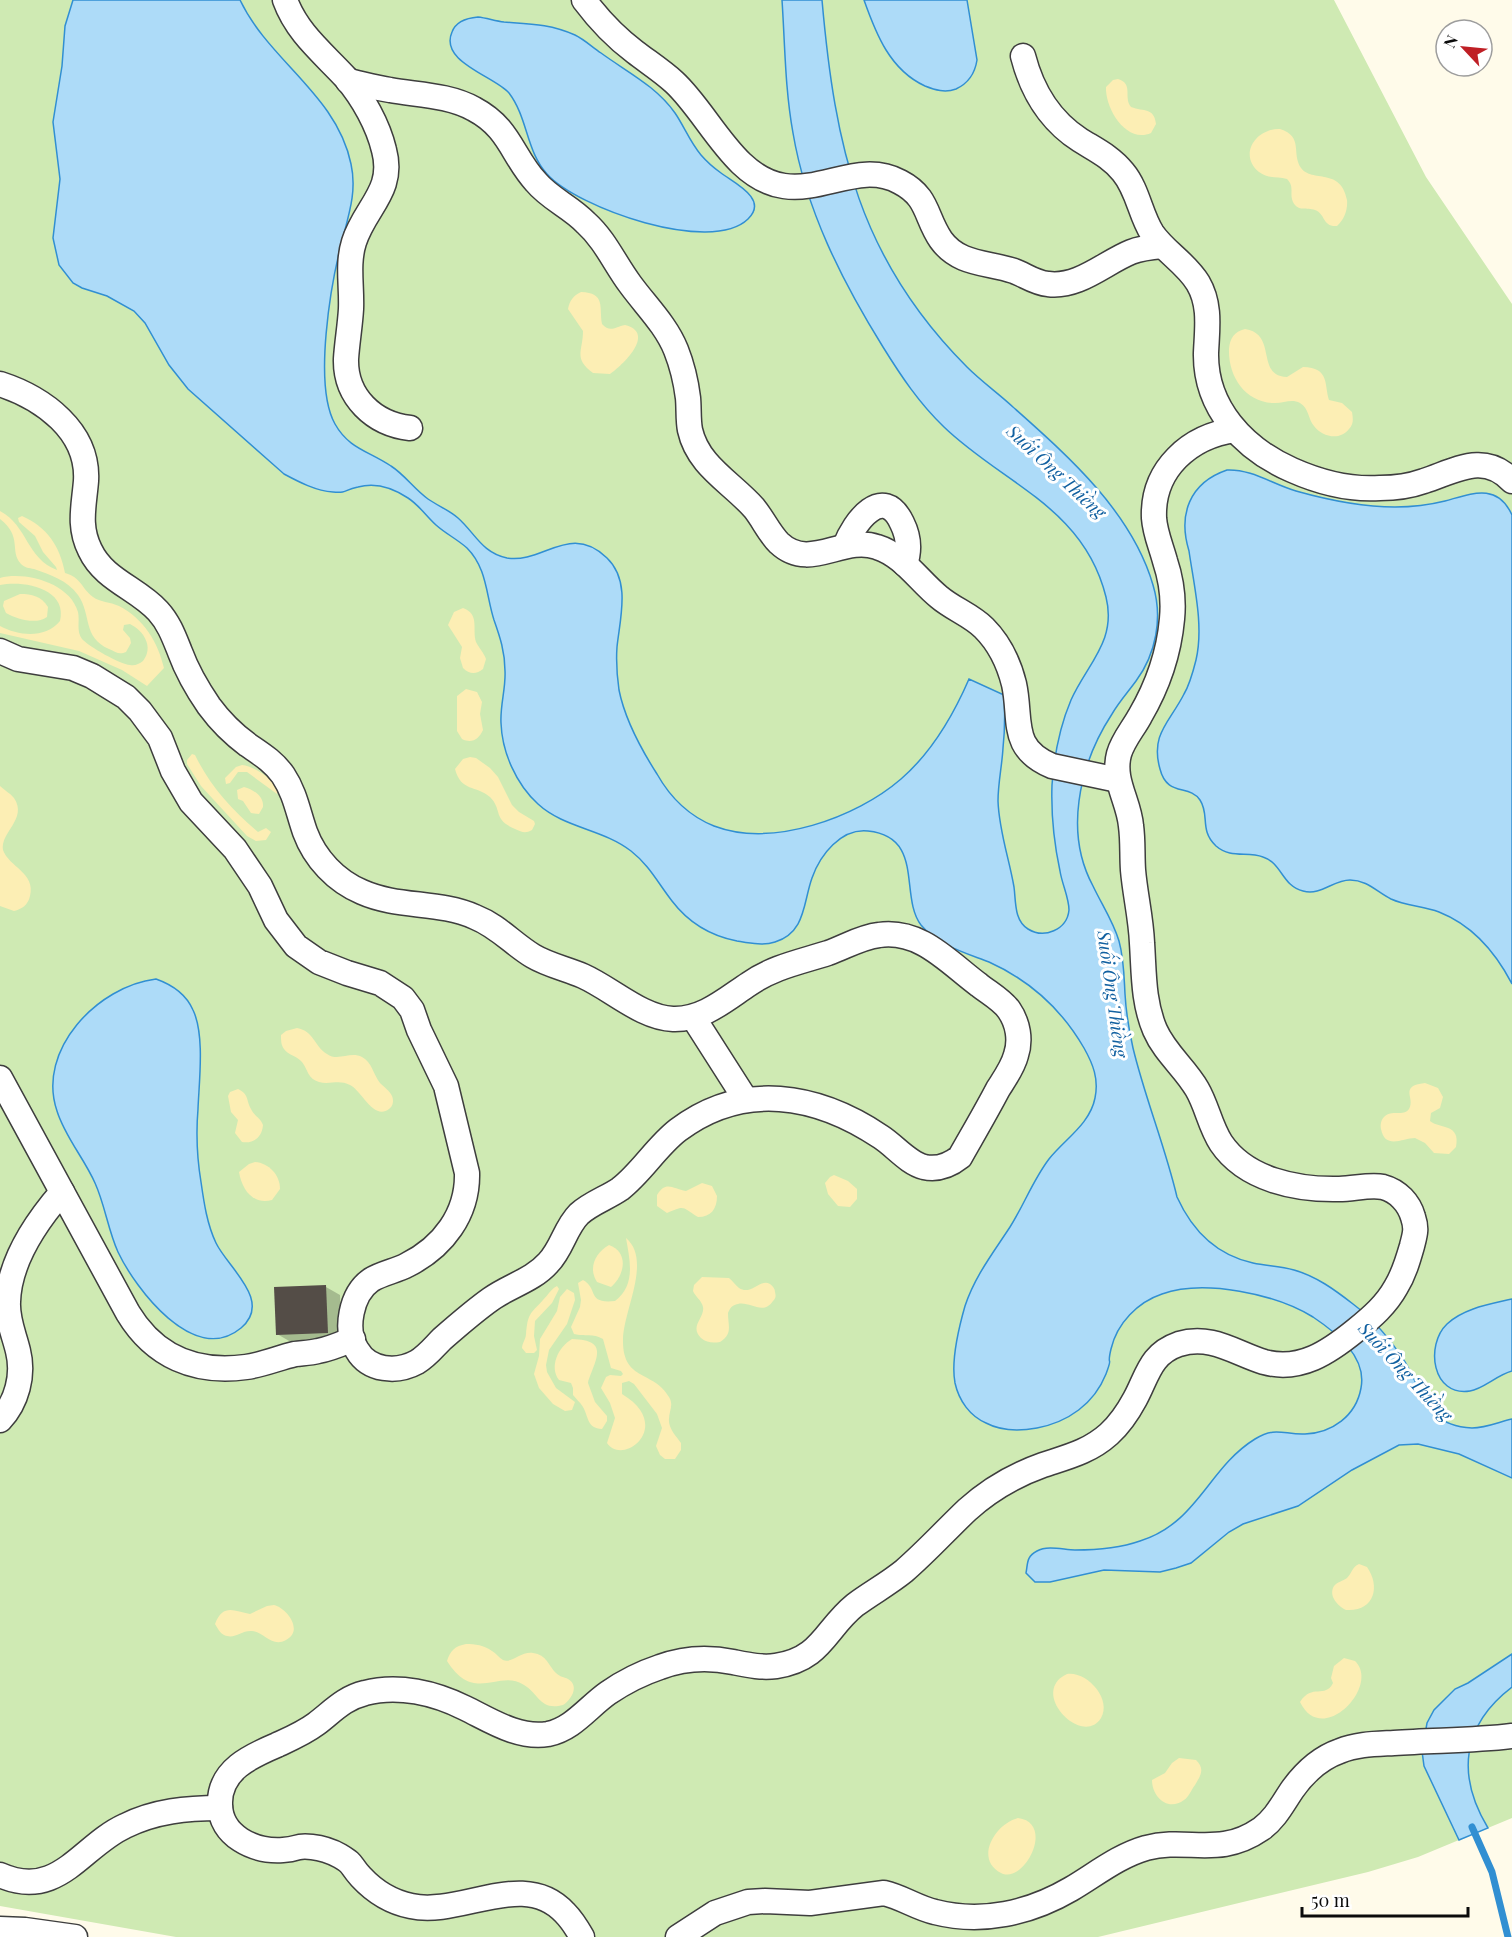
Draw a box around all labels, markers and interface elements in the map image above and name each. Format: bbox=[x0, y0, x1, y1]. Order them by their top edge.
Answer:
north arrow bbox=[1434, 18, 1494, 78]
text: N bbox=[1438, 31, 1462, 51]
water label: Suối Ông Thiềng bbox=[1001, 417, 1114, 525]
water label: Suối Ông Thiềng bbox=[1092, 928, 1136, 1061]
water label: Suối Ông Thiềng bbox=[1353, 1314, 1461, 1428]
scale bar bbox=[1302, 1880, 1468, 1918]
text: 50 m bbox=[1311, 1888, 1350, 1912]

